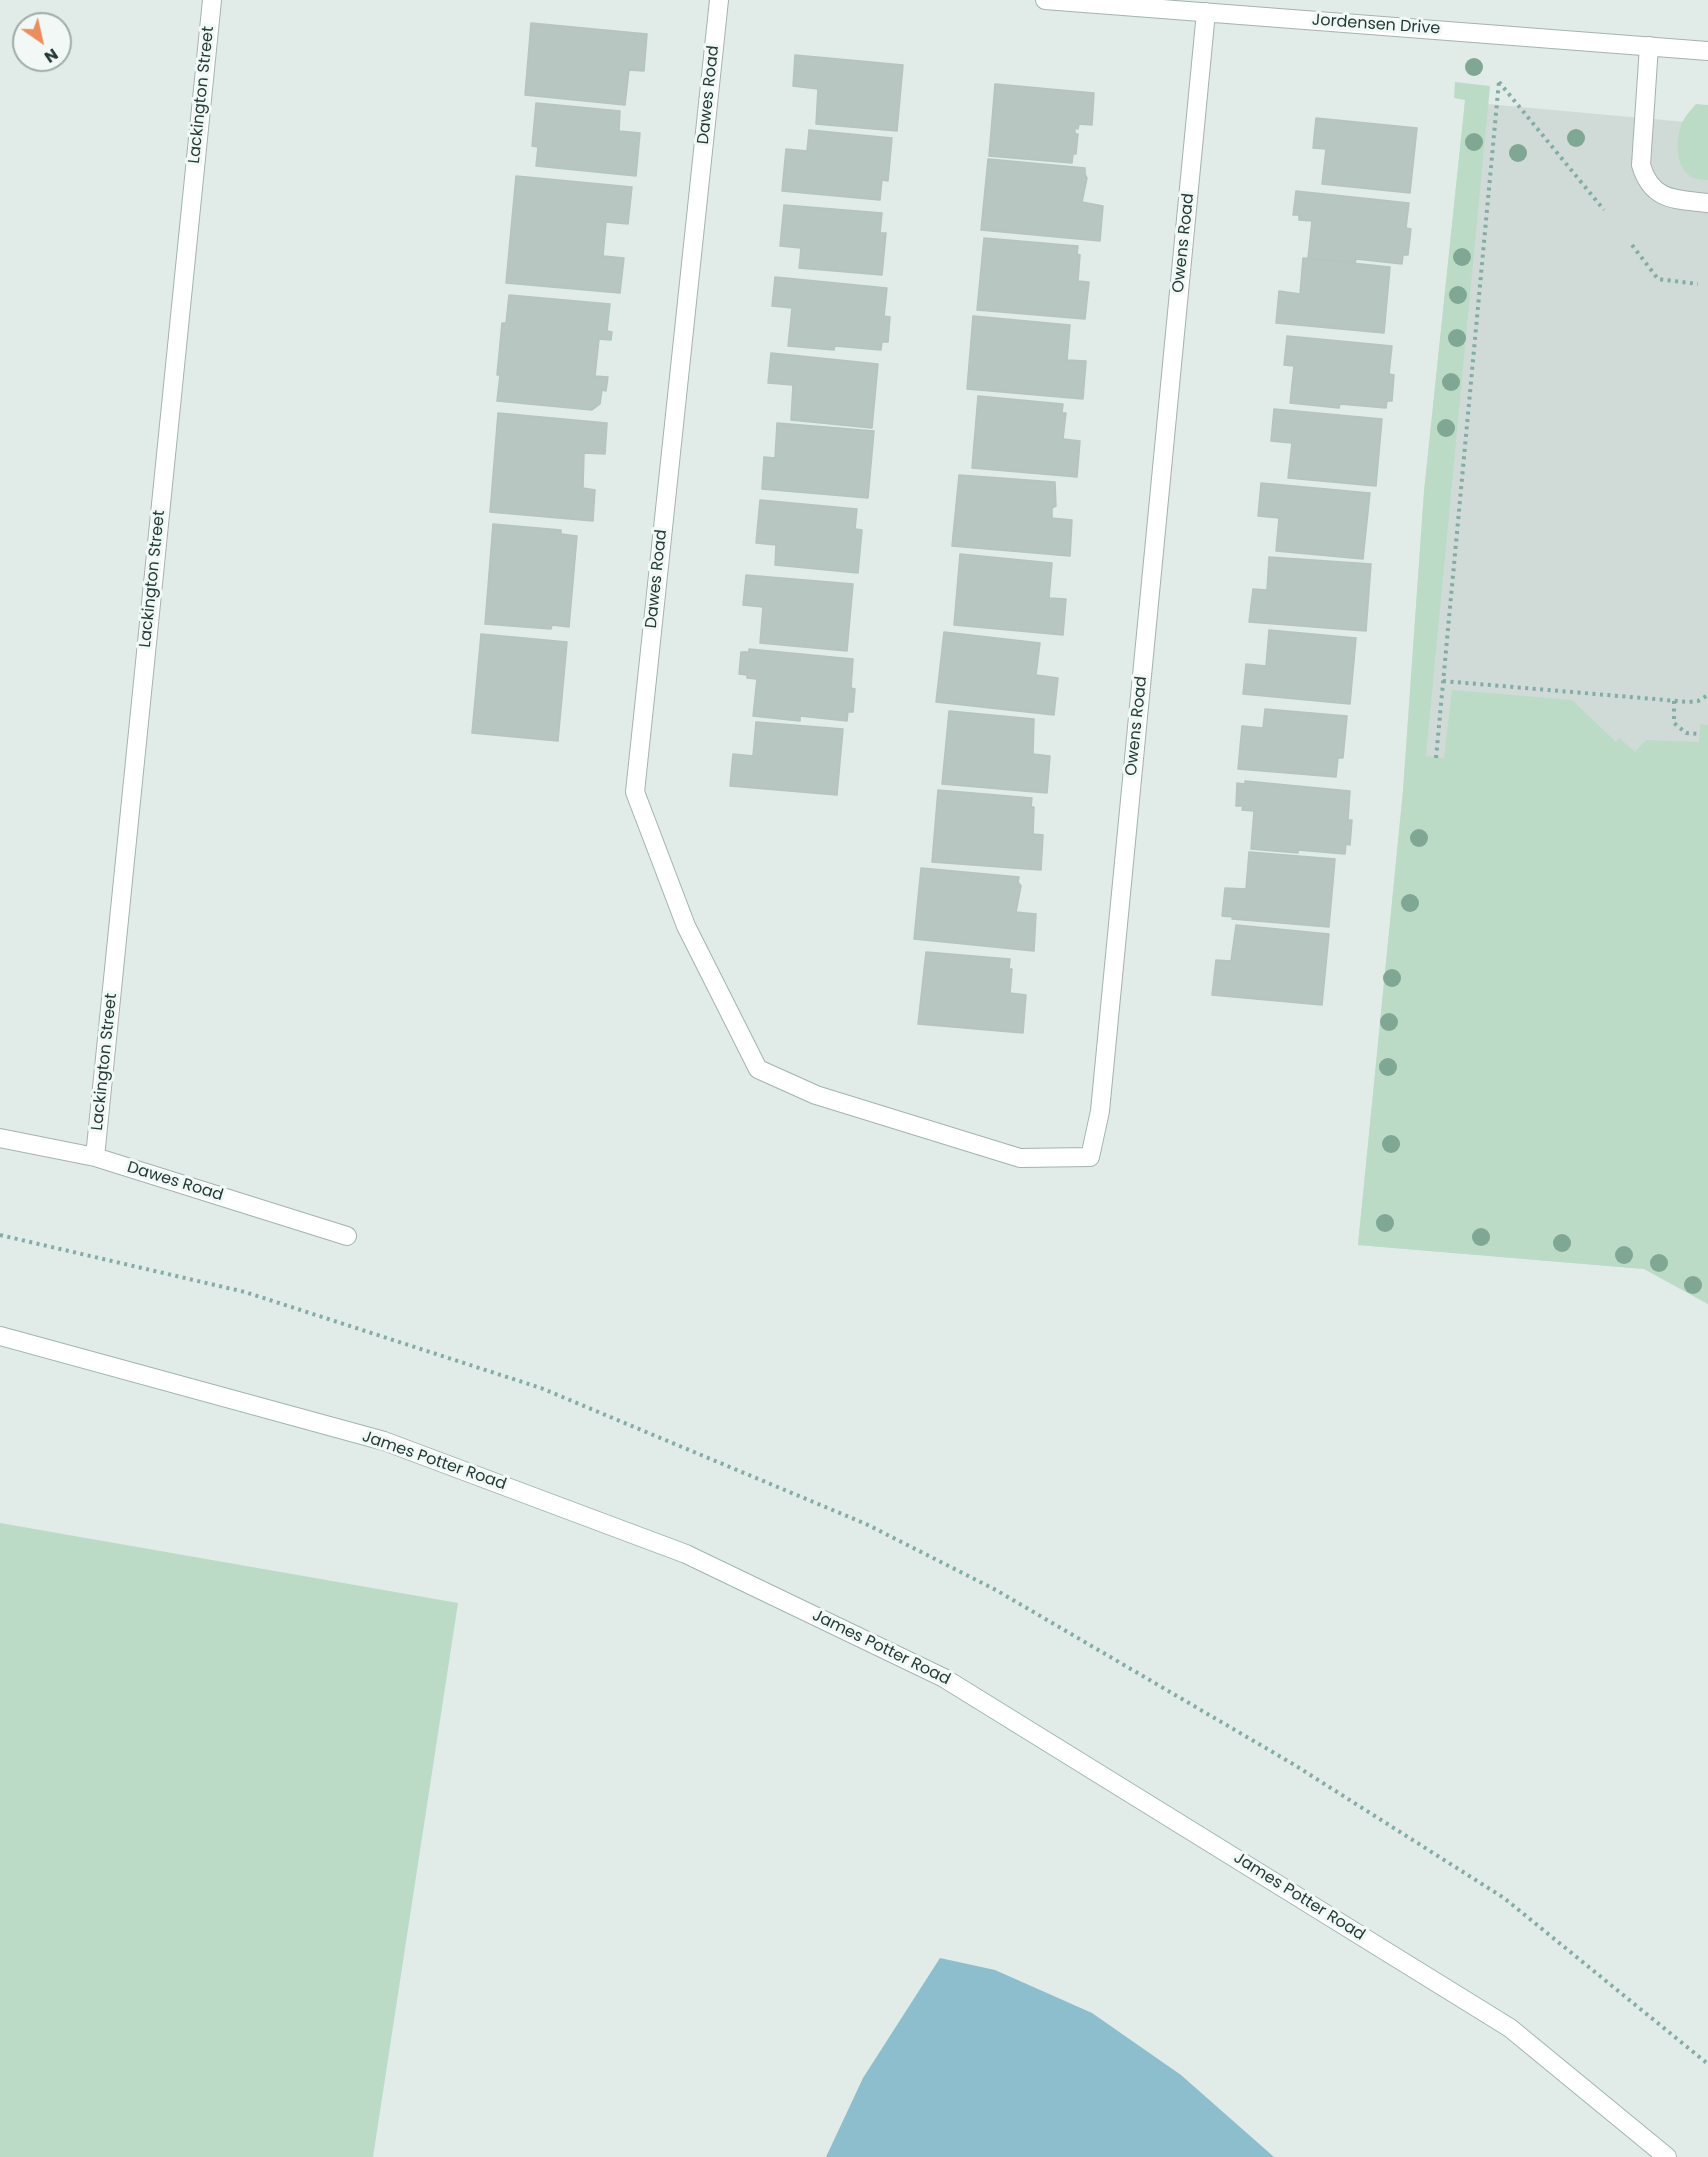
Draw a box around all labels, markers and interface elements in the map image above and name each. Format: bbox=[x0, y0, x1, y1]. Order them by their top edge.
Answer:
street label: Jordensen Drive bbox=[1311, 11, 1441, 39]
north arrow bbox=[12, 12, 72, 72]
street label: Lackington Street bbox=[185, 25, 219, 165]
text: N bbox=[40, 43, 63, 69]
street label: Dawes Road bbox=[694, 45, 724, 145]
street label: Owens Road bbox=[1169, 192, 1199, 294]
street label: Lackington Street bbox=[136, 509, 170, 649]
street label: Dawes Road bbox=[642, 529, 672, 629]
street label: Owens Road bbox=[1122, 675, 1152, 777]
street label: Lackington Street bbox=[88, 992, 122, 1132]
street label: Dawes Road bbox=[125, 1158, 225, 1206]
street label: James Potter Road bbox=[359, 1427, 509, 1495]
street label: James Potter Road bbox=[809, 1606, 953, 1690]
street label: James Potter Road bbox=[1230, 1849, 1368, 1945]

